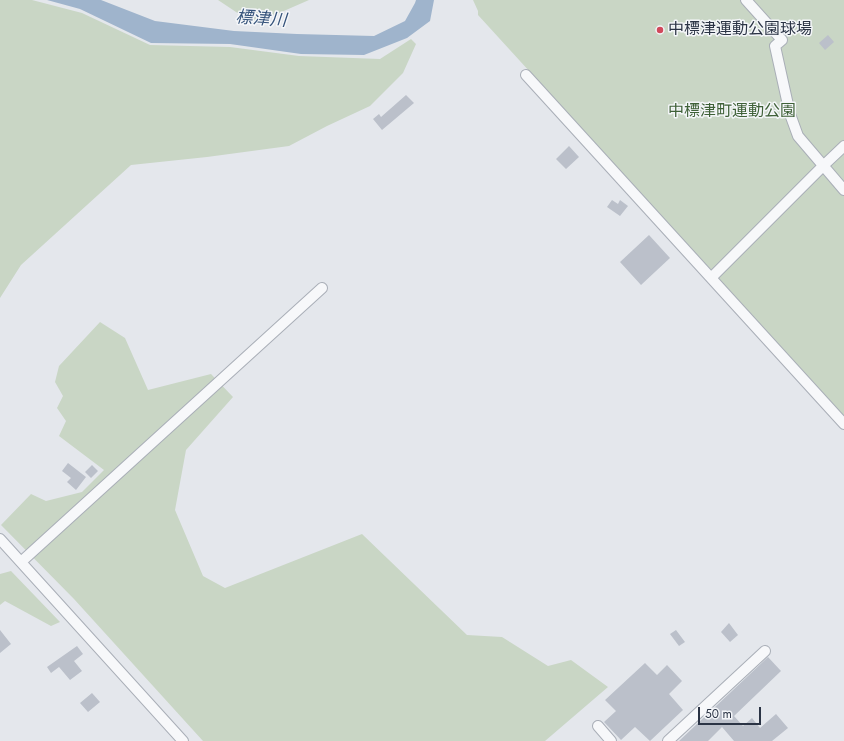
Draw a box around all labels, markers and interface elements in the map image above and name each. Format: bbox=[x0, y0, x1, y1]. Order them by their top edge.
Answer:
water label: 標津川 bbox=[235, 8, 287, 32]
place label: 中標津運動公園球場 bbox=[668, 20, 812, 40]
marker: 中標津運動公園球場 bbox=[655, 25, 665, 35]
park label: 中標津町運動公園 bbox=[668, 102, 796, 122]
scale bar bbox=[700, 699, 763, 725]
text: 50 m bbox=[705, 705, 732, 723]

